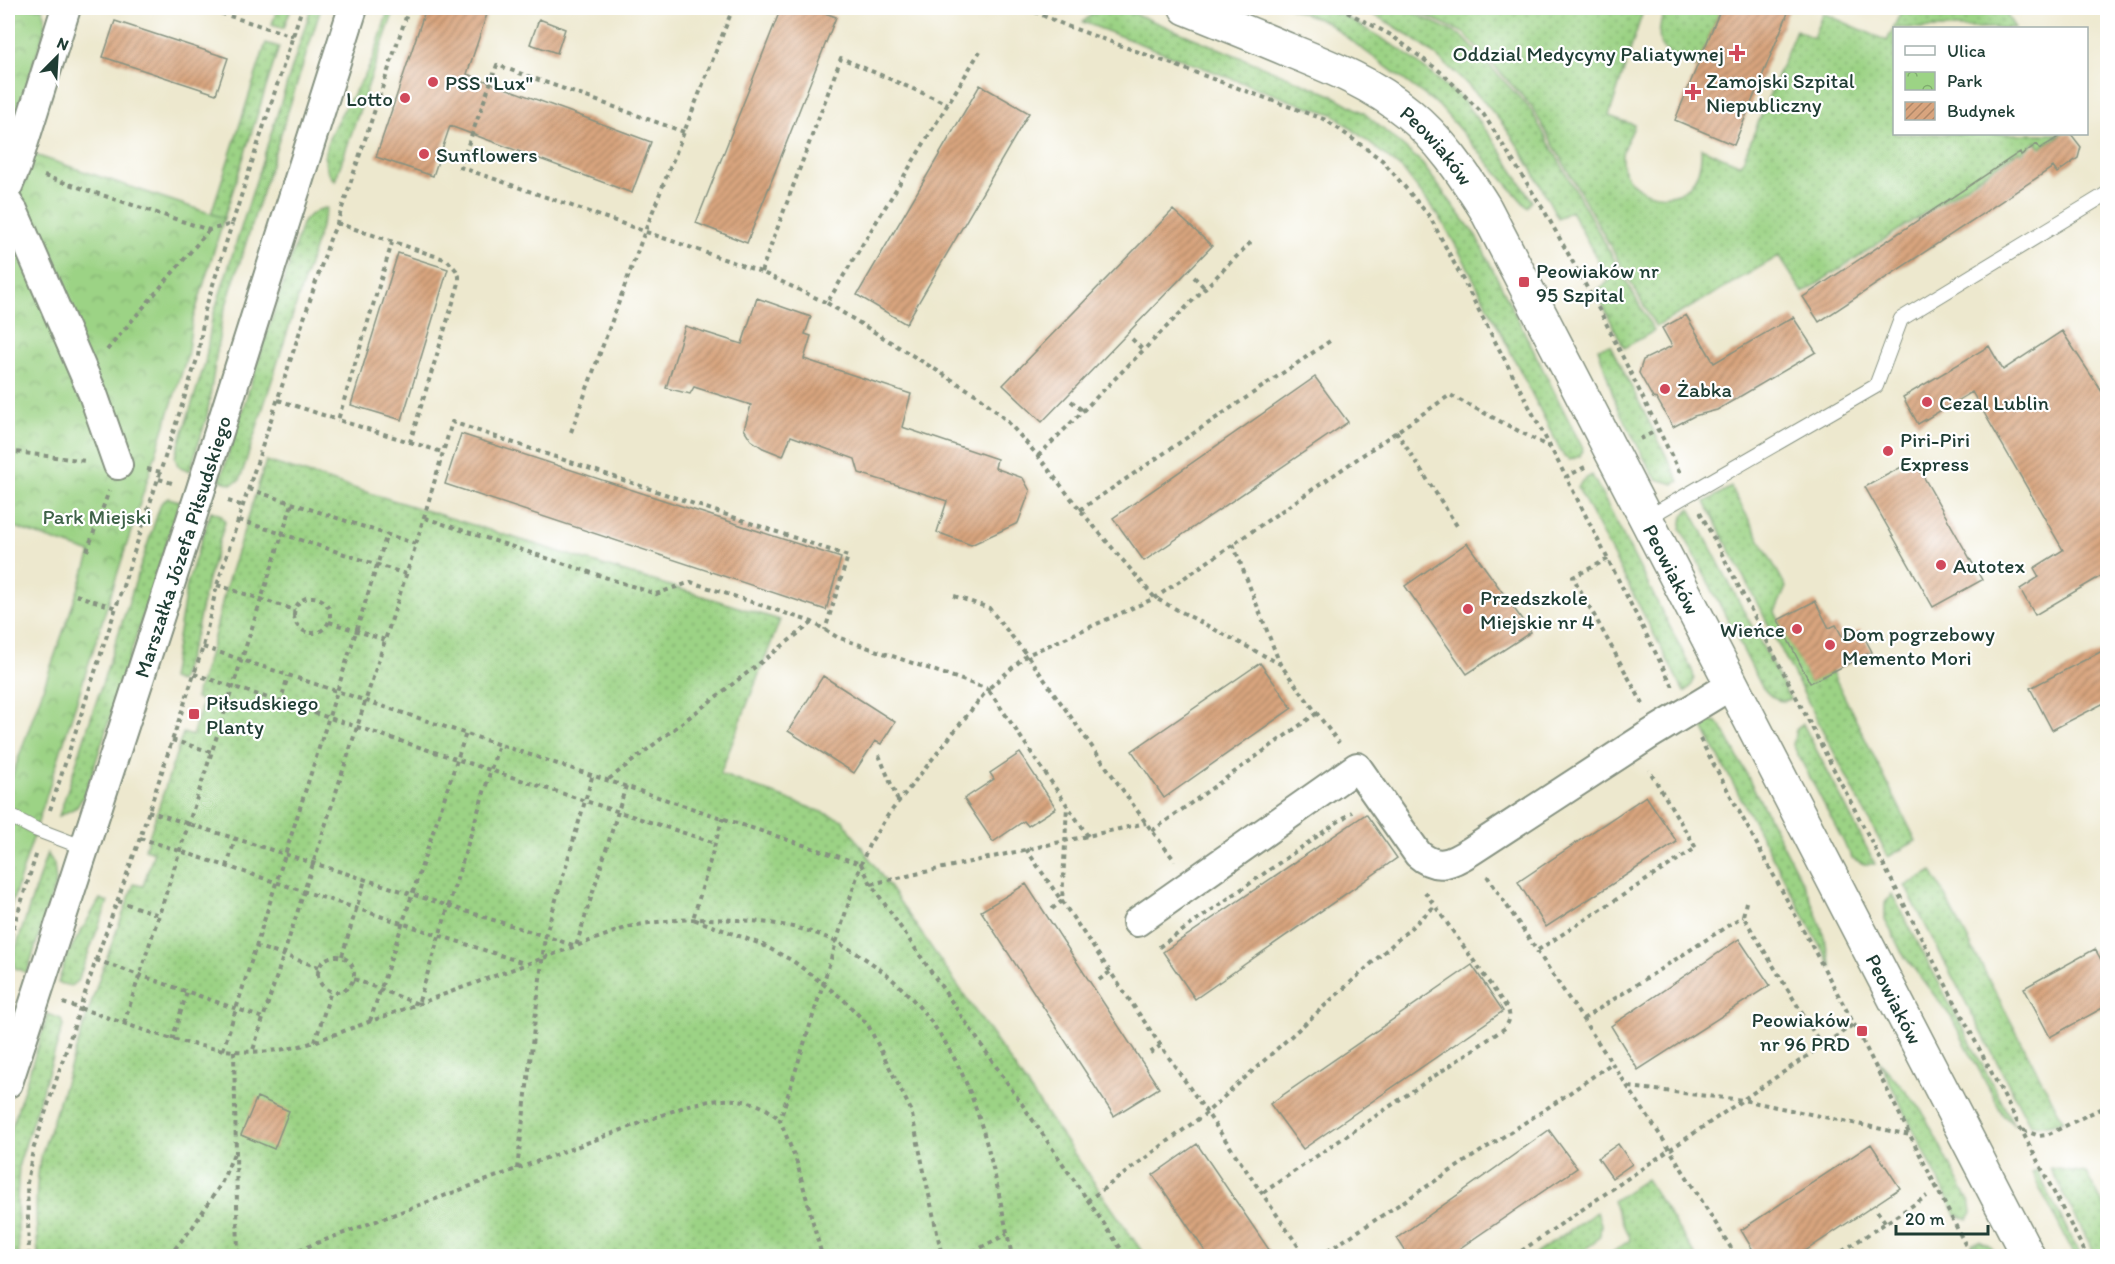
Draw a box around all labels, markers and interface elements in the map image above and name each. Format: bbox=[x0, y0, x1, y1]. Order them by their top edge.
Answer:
north arrow bbox=[27, 27, 87, 87]
legend bbox=[1893, 27, 2088, 135]
text: N bbox=[54, 33, 72, 55]
text: Ulica bbox=[1947, 40, 1986, 62]
place label: Oddzial Medycyny Paliatywnej bbox=[1452, 41, 1724, 66]
marker: Oddzial Medycyny Paliatywnej bbox=[1728, 44, 1746, 62]
place label: Zamojski Szpital Niepubliczny bbox=[1706, 68, 1855, 117]
place label: PSS "Lux" bbox=[445, 70, 533, 95]
text: Park bbox=[1947, 70, 1982, 92]
marker: PSS "Lux" bbox=[426, 75, 440, 89]
marker: Zamojski Szpital Niepubliczny bbox=[1684, 83, 1702, 101]
place label: Lotto bbox=[346, 86, 393, 111]
marker: Lotto bbox=[398, 91, 412, 105]
street label: Peowiaków bbox=[1396, 100, 1479, 190]
text: Budynek bbox=[1947, 100, 2016, 122]
place label: Sunflowers bbox=[436, 142, 538, 167]
marker: Sunflowers bbox=[417, 147, 431, 161]
place label: Peowiaków nr 95 Szpital bbox=[1536, 258, 1659, 307]
marker: Peowiaków nr 95 Szpital bbox=[1517, 275, 1531, 289]
place label: Żabka bbox=[1677, 377, 1732, 402]
marker: Żabka bbox=[1658, 382, 1672, 396]
place label: Cezal Lublin bbox=[1939, 390, 2049, 415]
marker: Cezal Lublin bbox=[1920, 395, 1934, 409]
street label: Marszałka Józefa Piłsudskiego bbox=[128, 412, 236, 681]
place label: Piri-Piri Express bbox=[1900, 427, 1970, 476]
marker: Piri-Piri Express bbox=[1881, 444, 1895, 458]
park label: Park Miejski bbox=[42, 504, 152, 529]
street label: Peowiaków bbox=[1638, 520, 1706, 619]
place label: Autotex bbox=[1953, 553, 2025, 578]
marker: Autotex bbox=[1934, 558, 1948, 572]
place label: Przedszkole Miejskie nr 4 bbox=[1480, 585, 1595, 634]
marker: Przedszkole Miejskie nr 4 bbox=[1461, 602, 1475, 616]
place label: Wieńce bbox=[1720, 617, 1785, 642]
place label: Dom pogrzebowy Memento Mori bbox=[1842, 621, 1995, 670]
marker: Wieńce bbox=[1790, 622, 1804, 636]
marker: Dom pogrzebowy Memento Mori bbox=[1823, 638, 1837, 652]
place label: Piłsudskiego Planty bbox=[206, 690, 318, 739]
marker: Piłsudskiego Planty bbox=[187, 707, 201, 721]
street label: Peowiaków bbox=[1861, 949, 1929, 1048]
place label: Peowiaków nr 96 PRD bbox=[1752, 1007, 1850, 1056]
marker: Peowiaków nr 96 PRD bbox=[1855, 1024, 1869, 1038]
scale bar bbox=[1896, 1198, 1988, 1236]
text: 20 m bbox=[1905, 1208, 1945, 1230]

